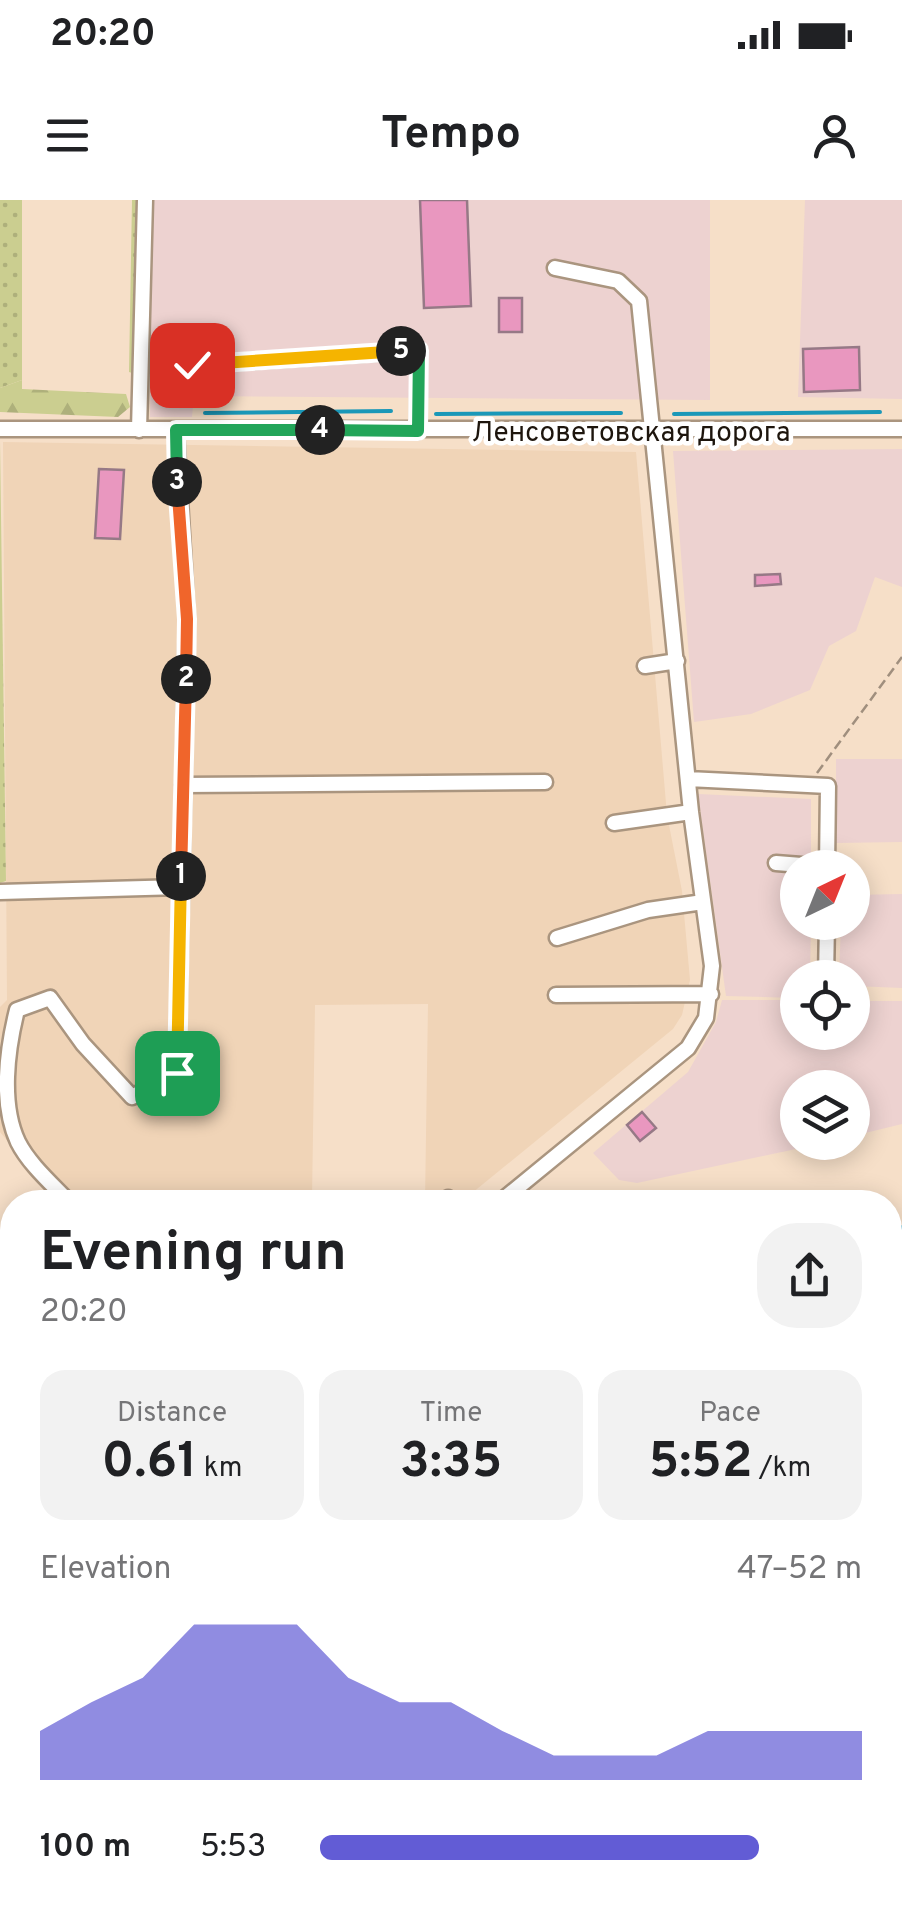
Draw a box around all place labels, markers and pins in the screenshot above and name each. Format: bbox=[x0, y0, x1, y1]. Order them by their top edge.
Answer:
pin bbox=[150, 323, 235, 408]
pin: 5 bbox=[376, 326, 426, 376]
pin: 4 bbox=[295, 405, 345, 455]
pin: 3 bbox=[152, 457, 202, 507]
pin: 2 bbox=[161, 654, 211, 704]
pin: 1 bbox=[156, 851, 206, 901]
pin bbox=[135, 1031, 220, 1116]

